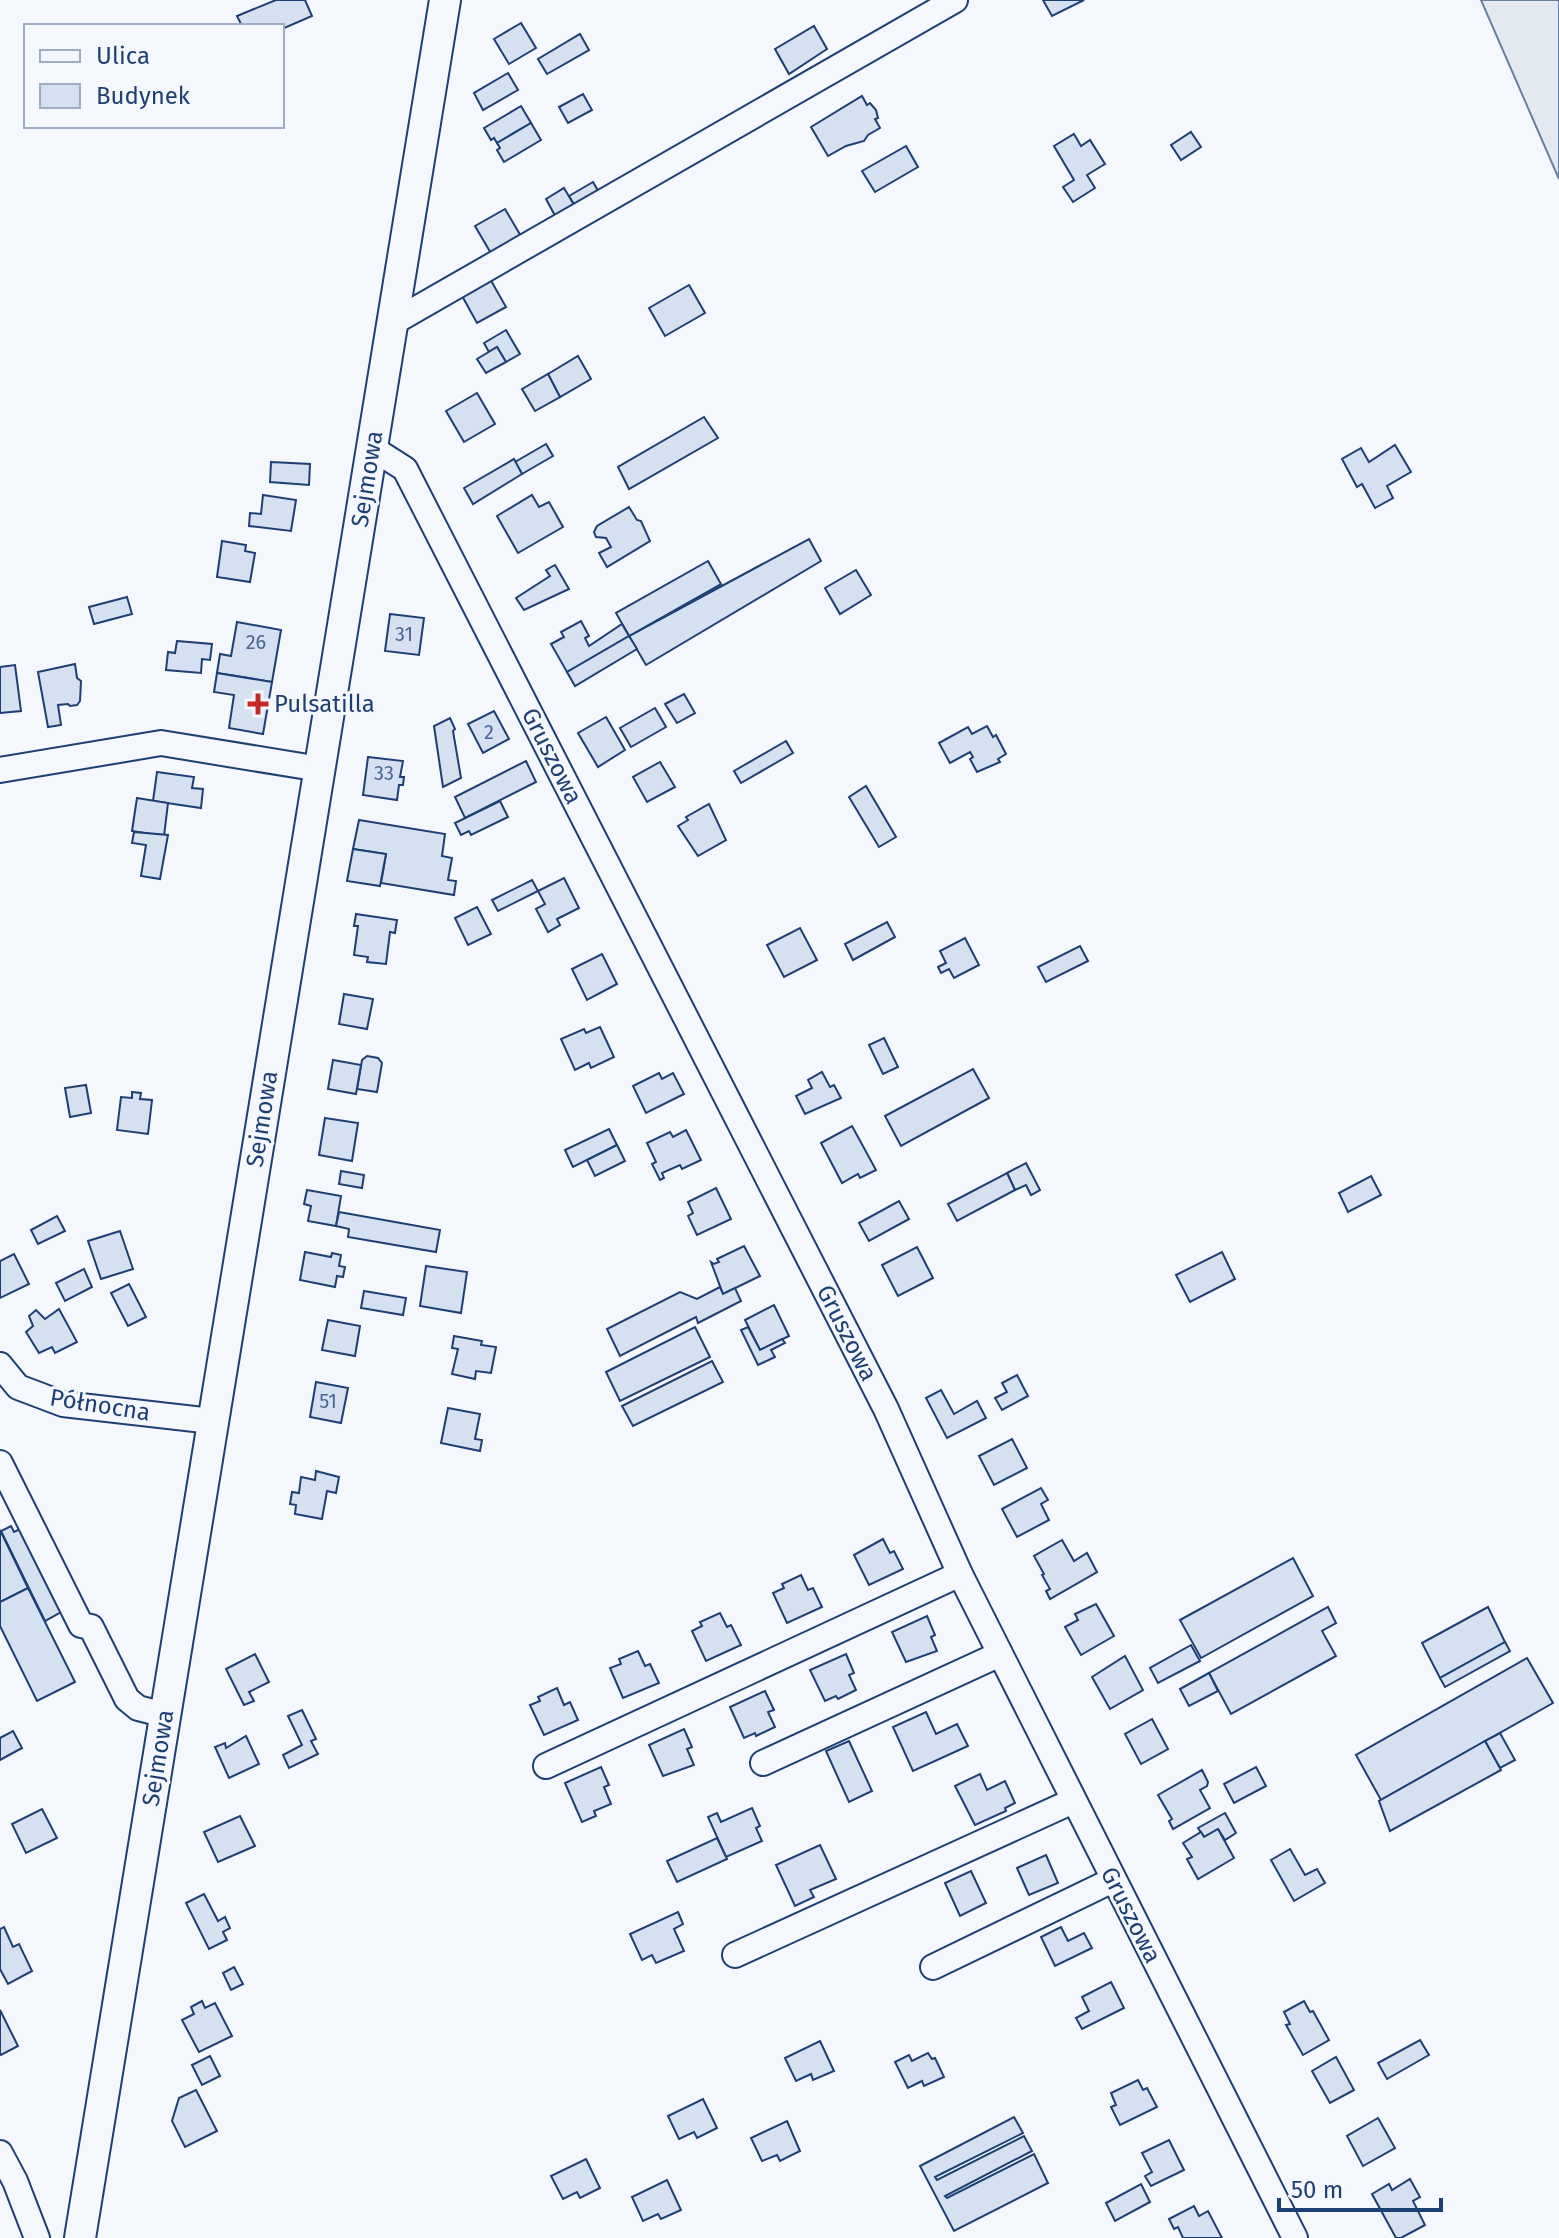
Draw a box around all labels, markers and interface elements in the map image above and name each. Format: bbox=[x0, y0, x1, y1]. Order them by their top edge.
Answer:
legend bbox=[24, 24, 284, 128]
text: Ulica bbox=[96, 42, 150, 70]
text: Budynek bbox=[96, 82, 191, 110]
street label: Sejmowa bbox=[346, 429, 388, 529]
house number: 31 bbox=[395, 622, 413, 646]
house number: 26 bbox=[246, 630, 266, 654]
place label: Pulsatilla bbox=[274, 690, 375, 718]
marker: Pulsatilla bbox=[249, 695, 267, 713]
street label: Gruszowa bbox=[516, 703, 588, 809]
house number: 2 bbox=[484, 720, 494, 744]
house number: 33 bbox=[374, 761, 394, 785]
street label: Sejmowa bbox=[241, 1069, 283, 1169]
street label: Gruszowa bbox=[811, 1280, 883, 1386]
street label: Północna bbox=[48, 1383, 152, 1427]
house number: 51 bbox=[319, 1389, 337, 1413]
street label: Sejmowa bbox=[137, 1708, 179, 1808]
street label: Gruszowa bbox=[1095, 1862, 1167, 1968]
scale bar bbox=[1279, 2162, 1441, 2212]
text: 50 m bbox=[1291, 2176, 1343, 2204]

